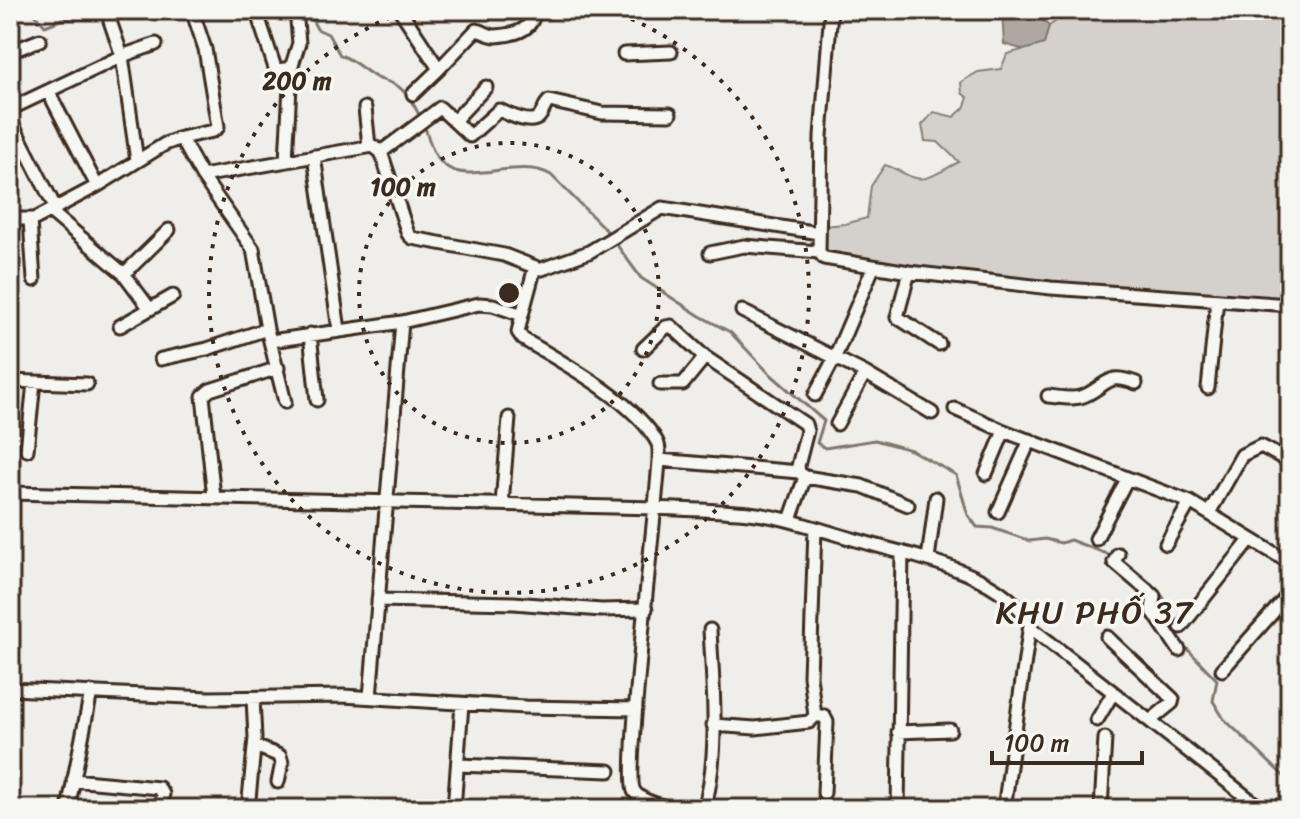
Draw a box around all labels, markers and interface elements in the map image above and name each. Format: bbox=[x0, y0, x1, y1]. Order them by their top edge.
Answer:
text: 200 m bbox=[262, 60, 332, 102]
text: 100 m bbox=[370, 166, 436, 208]
centre of rings bbox=[495, 279, 523, 307]
district label: KHU PHỐ 37 bbox=[996, 584, 1194, 641]
scale bar bbox=[992, 715, 1142, 765]
text: 100 m bbox=[1004, 722, 1069, 764]

